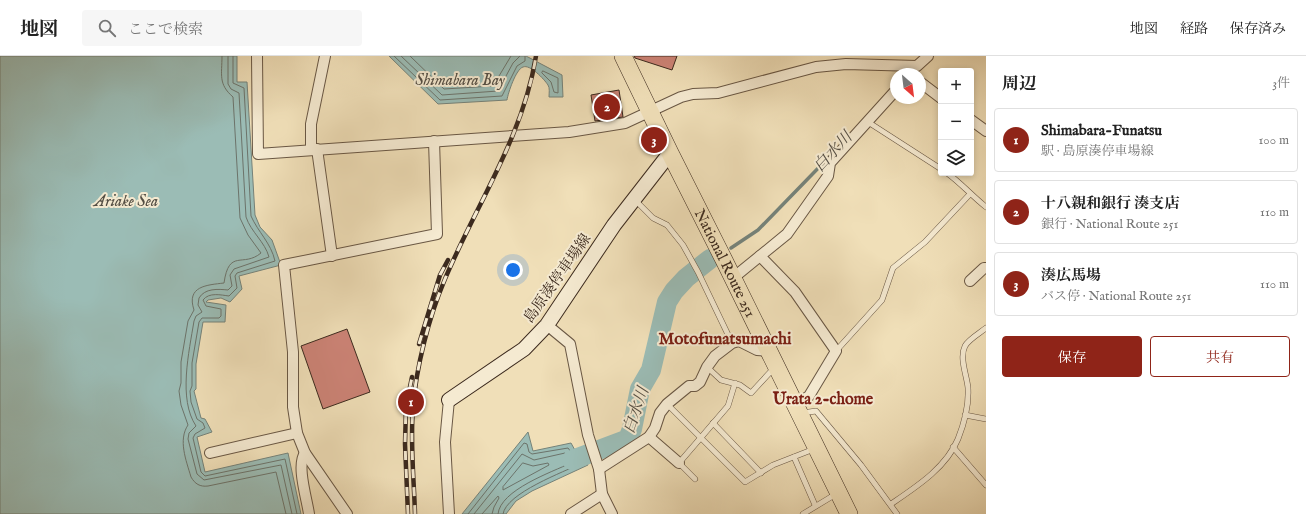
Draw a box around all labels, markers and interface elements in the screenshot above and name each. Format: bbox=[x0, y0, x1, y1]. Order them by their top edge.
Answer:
search box bbox=[82, 10, 362, 46]
icon: search bbox=[96, 17, 118, 39]
text: 地図 bbox=[20, 18, 58, 42]
text: ここで検索 bbox=[128, 20, 203, 39]
text: 地図 bbox=[1130, 20, 1158, 38]
text: 経路 bbox=[1180, 20, 1208, 38]
text: 保存済み bbox=[1230, 20, 1286, 38]
north arrow bbox=[890, 68, 926, 104]
map controls bbox=[938, 68, 974, 176]
button: + bbox=[938, 68, 974, 104]
water label: Shimabara Bay bbox=[415, 71, 506, 91]
text: 周辺 bbox=[1002, 74, 1036, 95]
text: 3件 bbox=[1272, 75, 1290, 92]
pin: 2 bbox=[594, 92, 620, 122]
button: − bbox=[938, 104, 974, 140]
text: Shimabara-Funatsu bbox=[1041, 121, 1162, 140]
pin: 3 bbox=[641, 125, 667, 155]
water label: 白水川 bbox=[810, 127, 859, 177]
text: 1 bbox=[1014, 132, 1018, 149]
text: 100 m bbox=[1259, 132, 1289, 149]
button: layers bbox=[938, 140, 974, 176]
text: 駅 · 島原湊停車場線 bbox=[1041, 143, 1154, 160]
water label: Ariake Sea bbox=[92, 192, 158, 212]
text: 十八親和銀行 湊支店 bbox=[1041, 194, 1179, 213]
text: 2 bbox=[1013, 204, 1019, 221]
text: 110 m bbox=[1260, 204, 1289, 221]
street label: National Route 251 bbox=[690, 206, 760, 321]
text: 銀行 · National Route 251 bbox=[1041, 216, 1178, 233]
street label: 島原湊停車場線 bbox=[520, 230, 595, 327]
your location bbox=[503, 260, 523, 280]
text: 湊広馬場 bbox=[1041, 266, 1101, 285]
text: 3 bbox=[1014, 276, 1018, 293]
text: 110 m bbox=[1260, 276, 1289, 293]
text: バス停 · National Route 251 bbox=[1041, 288, 1191, 305]
district label: Motofunatsumachi bbox=[658, 329, 792, 350]
button: 保存 bbox=[1002, 336, 1142, 377]
button: 共有 bbox=[1150, 336, 1290, 377]
water label: 白水川 bbox=[620, 383, 655, 437]
pin: 1 bbox=[398, 387, 424, 417]
district label: Urata 2-chome bbox=[772, 390, 874, 410]

